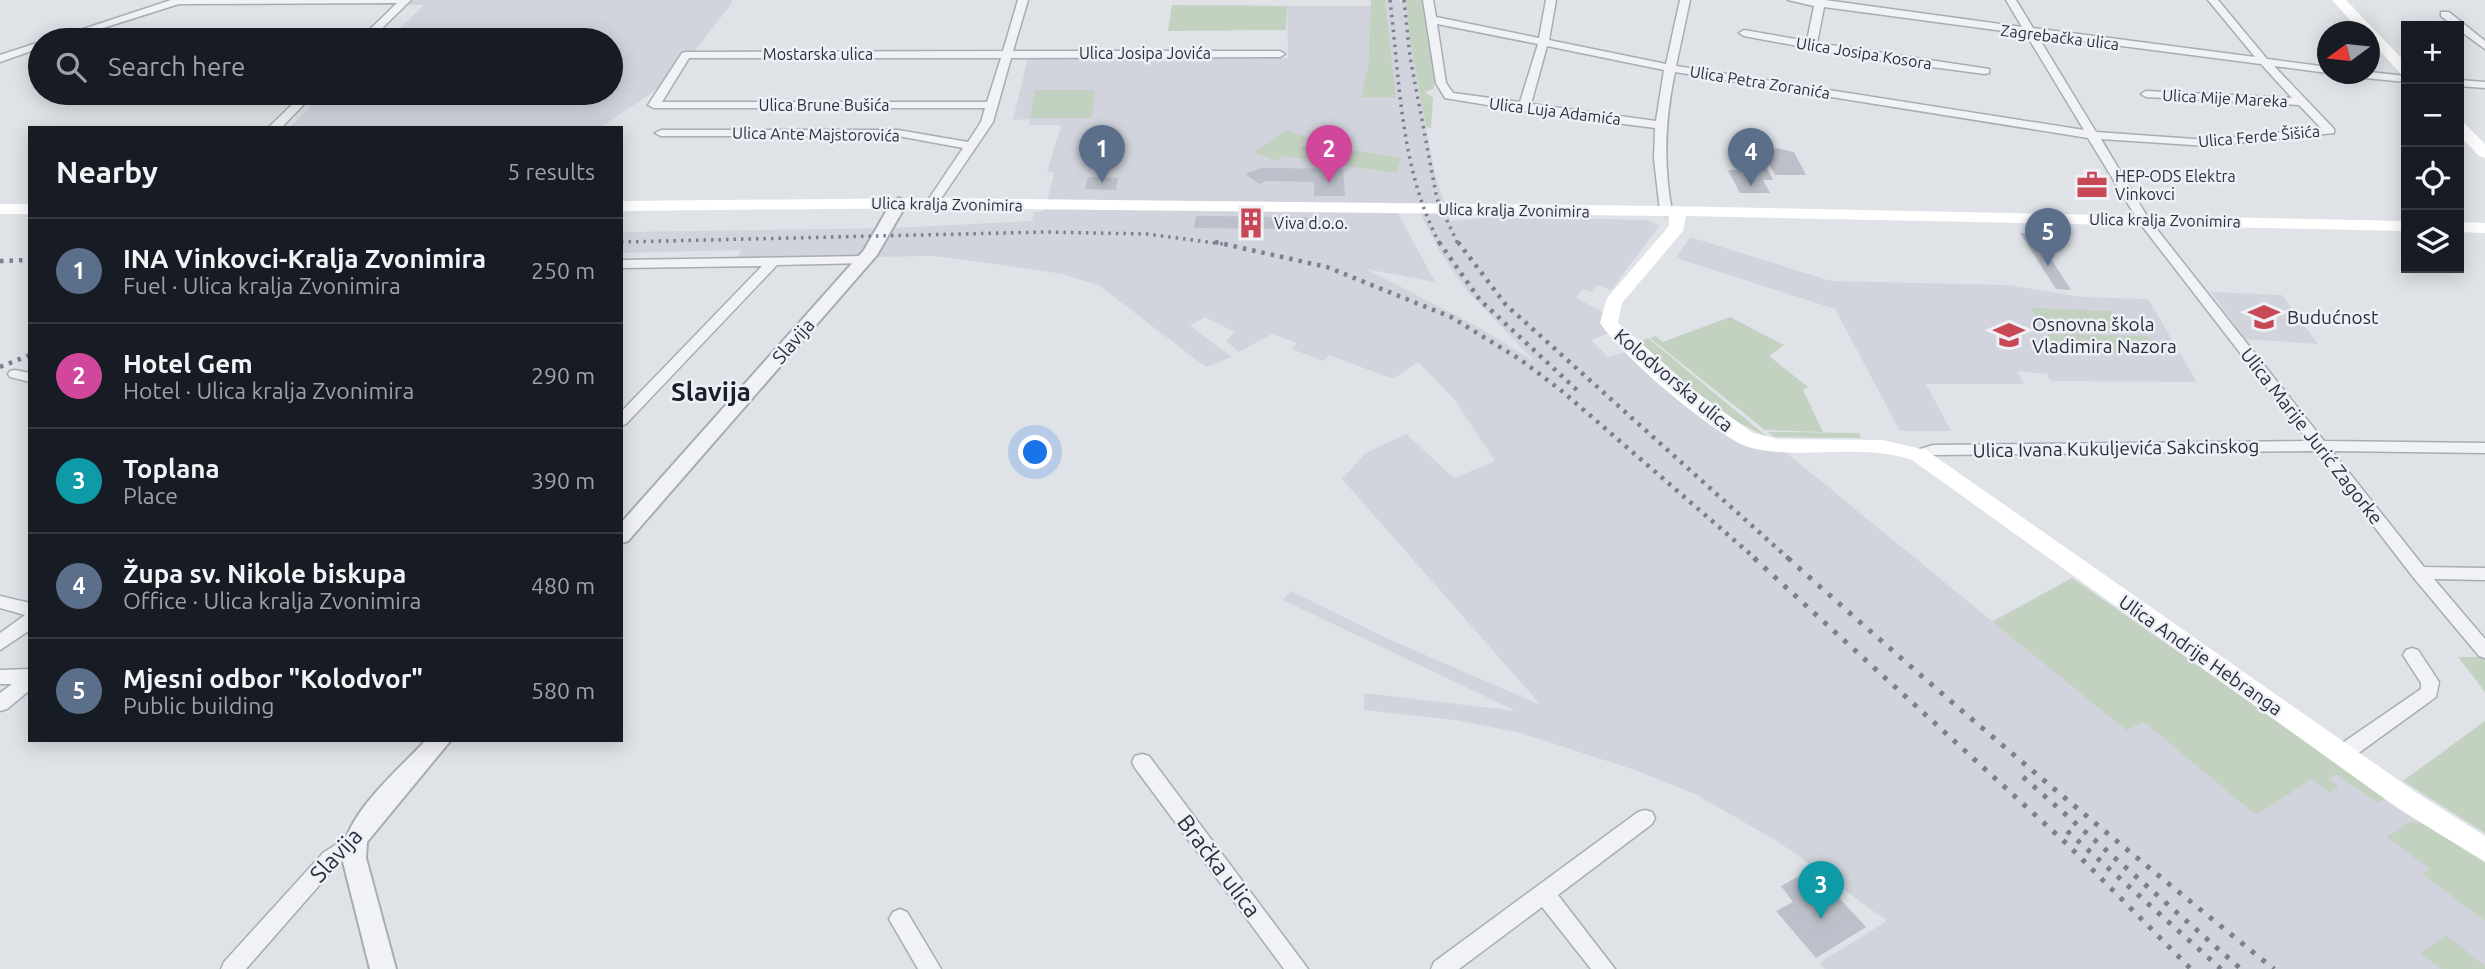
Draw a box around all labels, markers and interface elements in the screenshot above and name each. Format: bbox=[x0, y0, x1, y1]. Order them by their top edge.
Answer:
street label: Zagrebačka ulica bbox=[2000, 21, 2120, 53]
north arrow bbox=[2317, 21, 2380, 84]
map controls bbox=[2401, 21, 2464, 273]
button: + bbox=[2401, 21, 2464, 84]
search box bbox=[28, 28, 623, 105]
street label: Ulica Josipa Kosora bbox=[1795, 33, 1933, 73]
street label: Ulica Josipa Jovića bbox=[1079, 44, 1211, 62]
street label: Mostarska ulica bbox=[763, 45, 873, 63]
icon: search bbox=[52, 48, 90, 86]
text: Search here bbox=[108, 52, 245, 81]
street label: Ulica Petra Zoranića bbox=[1689, 62, 1831, 102]
button: − bbox=[2401, 84, 2464, 147]
street label: Ulica Mije Mareka bbox=[2162, 86, 2288, 110]
street label: Ulica Luja Adamića bbox=[1488, 94, 1622, 128]
street label: Ulica Brune Bušića bbox=[758, 96, 890, 114]
street label: Ulica Ferde Šišića bbox=[2197, 121, 2321, 150]
street label: Ulica Ante Majstorovića bbox=[732, 124, 900, 144]
pin: 1 bbox=[1079, 125, 1125, 183]
pin: 2 bbox=[1306, 125, 1352, 183]
pin: 4 bbox=[1728, 128, 1774, 186]
button: locate bbox=[2401, 147, 2464, 210]
text: Nearby bbox=[56, 155, 158, 189]
text: 5 results bbox=[507, 159, 595, 184]
place label: HEP-ODS Elektra Vinkovci bbox=[2115, 167, 2236, 203]
office icon: HEP-ODS Elektra Vinkovci bbox=[2075, 168, 2109, 202]
street label: Ulica kralja Zvonimira bbox=[871, 194, 1023, 214]
street label: Ulica kralja Zvonimira bbox=[1438, 200, 1590, 220]
building icon: Viva d.o.o. bbox=[1234, 206, 1268, 240]
pin: 5 bbox=[2025, 208, 2071, 266]
street label: Ulica kralja Zvonimira bbox=[2089, 210, 2241, 230]
button: layers bbox=[2401, 210, 2464, 273]
place label: Viva d.o.o. bbox=[1274, 214, 1348, 232]
text: INA Vinkovci-Kralja Zvonimira bbox=[123, 244, 486, 273]
text: 1 bbox=[73, 258, 85, 283]
text: 250 m bbox=[531, 258, 595, 283]
text: Fuel · Ulica kralja Zvonimira bbox=[123, 273, 401, 298]
school or university icon: Budućnost bbox=[2247, 300, 2281, 334]
place label: Budućnost bbox=[2287, 306, 2379, 328]
place label: Osnovna škola Vladimira Nazora bbox=[2032, 313, 2177, 357]
street label: Slavija bbox=[767, 314, 819, 368]
school or university icon: Osnovna škola Vladimira Nazora bbox=[1992, 318, 2026, 352]
street label: Kolodvorska ulica bbox=[1610, 324, 1738, 436]
street label: Ulica Marije Jurić Zagorke bbox=[2236, 343, 2388, 529]
text: Hotel Gem bbox=[123, 349, 253, 378]
text: 2 bbox=[73, 363, 85, 388]
text: 290 m bbox=[531, 363, 595, 388]
district label: Slavija bbox=[671, 377, 751, 406]
text: Hotel · Ulica kralja Zvonimira bbox=[123, 378, 414, 403]
street label: Ulica Ivana Kukuljevića Sakcinskog bbox=[1972, 434, 2260, 462]
your location bbox=[1018, 435, 1052, 469]
text: Toplana bbox=[123, 454, 220, 483]
text: 3 bbox=[73, 468, 85, 493]
text: 390 m bbox=[531, 468, 595, 493]
text: Place bbox=[123, 483, 178, 508]
text: Župa sv. Nikole biskupa bbox=[123, 559, 406, 588]
text: 4 bbox=[73, 573, 85, 598]
text: 480 m bbox=[531, 573, 595, 598]
text: Office · Ulica kralja Zvonimira bbox=[123, 588, 421, 613]
street label: Ulica Andrije Hebranga bbox=[2115, 590, 2287, 720]
text: Mjesni odbor "Kolodvor" bbox=[123, 664, 423, 693]
text: 5 bbox=[73, 678, 85, 703]
text: 580 m bbox=[531, 678, 595, 703]
text: Public building bbox=[123, 693, 275, 718]
street label: Bračka ulica bbox=[1173, 810, 1266, 922]
street label: Slavija bbox=[305, 823, 367, 887]
pin: 3 bbox=[1798, 861, 1844, 919]

